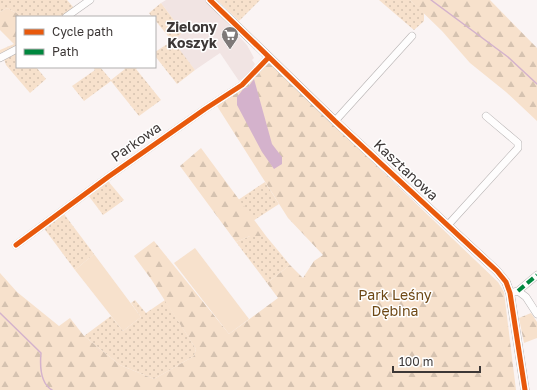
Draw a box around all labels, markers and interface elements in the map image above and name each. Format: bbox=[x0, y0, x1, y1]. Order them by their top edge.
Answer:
legend bbox=[16, 16, 156, 68]
place label: Zielony Koszyk bbox=[166, 18, 218, 51]
text: Cycle path bbox=[52, 24, 113, 39]
supermarket icon: Zielony Koszyk bbox=[220, 25, 240, 50]
text: Path bbox=[52, 44, 79, 59]
street label: Parkowa bbox=[107, 118, 164, 165]
street label: Kasztanowa bbox=[371, 136, 442, 204]
park label: Park Leśny Dębina bbox=[358, 286, 432, 319]
scale bar bbox=[393, 348, 480, 374]
text: 100 m bbox=[399, 354, 433, 369]

